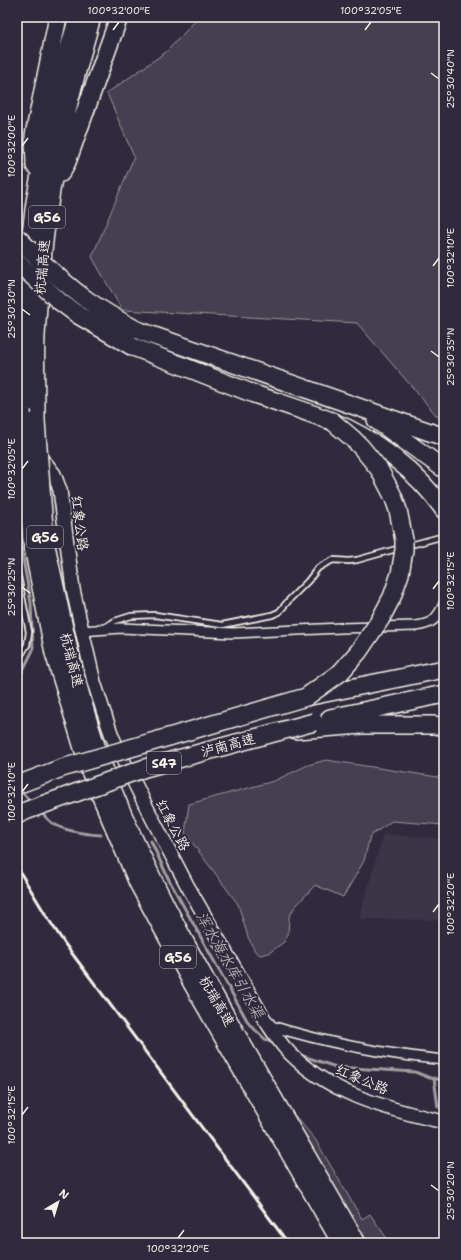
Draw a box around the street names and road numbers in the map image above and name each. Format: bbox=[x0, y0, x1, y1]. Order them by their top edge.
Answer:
road number: G56 bbox=[29, 206, 65, 228]
street label: 杭瑞高速 bbox=[31, 238, 53, 296]
street label: 红象公路 bbox=[68, 494, 92, 552]
road number: G56 bbox=[27, 526, 63, 548]
street label: 杭瑞高速 bbox=[56, 631, 88, 689]
street label: 泸南高速 bbox=[199, 729, 257, 761]
road number: S47 bbox=[147, 752, 181, 774]
street label: 红象公路 bbox=[152, 796, 194, 854]
road number: G56 bbox=[160, 946, 196, 968]
street label: 杭瑞高速 bbox=[195, 972, 239, 1030]
street label: 红象公路 bbox=[333, 1060, 391, 1098]

